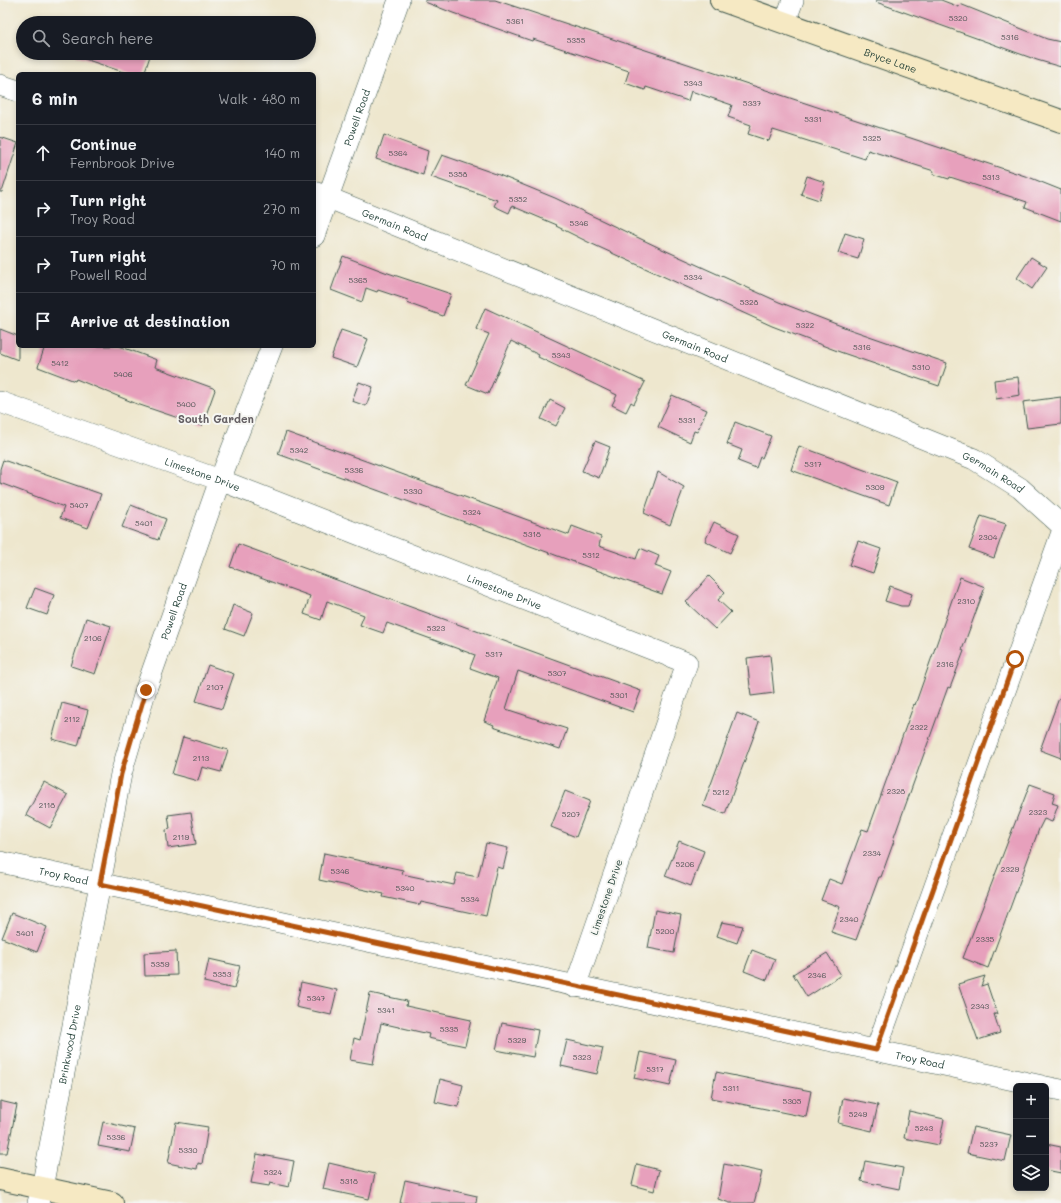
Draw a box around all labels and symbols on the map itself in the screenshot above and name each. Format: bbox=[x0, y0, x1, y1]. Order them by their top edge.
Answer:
house number: 5320 bbox=[949, 13, 967, 23]
house number: 5361 bbox=[506, 16, 524, 26]
house number: 5316 bbox=[1001, 32, 1019, 42]
house number: 5355 bbox=[567, 35, 586, 45]
street label: Bryce Lane bbox=[862, 45, 919, 76]
house number: 5343 bbox=[684, 78, 703, 88]
street label: Powell Road bbox=[340, 87, 373, 148]
house number: 5337 bbox=[743, 98, 762, 108]
house number: 5331 bbox=[804, 114, 822, 124]
house number: 5325 bbox=[863, 133, 882, 143]
house number: 5364 bbox=[389, 148, 408, 158]
house number: 5358 bbox=[449, 169, 468, 179]
house number: 5313 bbox=[982, 172, 1000, 182]
house number: 5352 bbox=[509, 194, 527, 204]
street label: Germain Road bbox=[360, 205, 430, 244]
house number: 5346 bbox=[570, 218, 589, 228]
house number: 5334 bbox=[684, 272, 703, 282]
house number: 5365 bbox=[349, 275, 368, 285]
house number: 5328 bbox=[740, 297, 758, 307]
house number: 5322 bbox=[796, 320, 814, 330]
street label: Germain Road bbox=[660, 327, 730, 366]
house number: 5316 bbox=[853, 342, 871, 352]
house number: 5343 bbox=[552, 350, 571, 360]
house number: 5412 bbox=[51, 358, 69, 368]
house number: 5310 bbox=[912, 362, 930, 372]
house number: 5406 bbox=[113, 369, 133, 379]
house number: 5400 bbox=[176, 399, 196, 409]
district label: South Garden bbox=[178, 411, 254, 426]
house number: 5331 bbox=[678, 415, 696, 425]
house number: 5342 bbox=[290, 445, 308, 455]
street label: Germain Road bbox=[960, 448, 1027, 496]
street label: Limestone Drive bbox=[163, 454, 242, 494]
house number: 5317 bbox=[804, 459, 822, 469]
house number: 5336 bbox=[345, 465, 364, 475]
house number: 5309 bbox=[865, 482, 885, 492]
house number: 5330 bbox=[404, 486, 423, 496]
house number: 5407 bbox=[70, 500, 89, 510]
house number: 5324 bbox=[463, 507, 482, 517]
house number: 5401 bbox=[135, 518, 153, 528]
house number: 5318 bbox=[523, 529, 541, 539]
house number: 2304 bbox=[979, 532, 998, 542]
house number: 5312 bbox=[582, 550, 600, 560]
street label: Limestone Drive bbox=[465, 571, 544, 612]
street label: Powell Road bbox=[157, 581, 190, 642]
house number: 2310 bbox=[957, 596, 975, 606]
house number: 5323 bbox=[427, 623, 446, 633]
house number: 2106 bbox=[84, 633, 102, 643]
house number: 5317 bbox=[485, 649, 503, 659]
route start bbox=[1006, 650, 1024, 668]
house number: 2316 bbox=[936, 659, 954, 669]
house number: 5307 bbox=[548, 668, 567, 678]
route end bbox=[137, 681, 155, 699]
house number: 2107 bbox=[206, 682, 224, 692]
house number: 5301 bbox=[610, 690, 628, 700]
house number: 2112 bbox=[64, 714, 80, 724]
house number: 2322 bbox=[910, 722, 928, 732]
house number: 2113 bbox=[193, 753, 209, 763]
house number: 2328 bbox=[887, 786, 905, 796]
house number: 5212 bbox=[712, 787, 730, 797]
house number: 2118 bbox=[39, 800, 55, 810]
house number: 2323 bbox=[1029, 807, 1047, 817]
house number: 5207 bbox=[562, 809, 581, 819]
house number: 2119 bbox=[173, 832, 189, 842]
house number: 2334 bbox=[863, 848, 882, 858]
street label: Limestone Drive bbox=[587, 857, 625, 937]
house number: 5206 bbox=[676, 859, 695, 869]
street label: Troy Road bbox=[38, 864, 89, 888]
house number: 2329 bbox=[1001, 864, 1019, 874]
house number: 5346 bbox=[331, 866, 350, 876]
house number: 5340 bbox=[396, 883, 415, 893]
house number: 5334 bbox=[461, 894, 480, 904]
house number: 2340 bbox=[840, 914, 858, 924]
house number: 5200 bbox=[656, 926, 675, 936]
house number: 5401 bbox=[16, 928, 34, 938]
house number: 2335 bbox=[976, 934, 995, 944]
house number: 5359 bbox=[151, 959, 170, 969]
house number: 5353 bbox=[213, 969, 232, 979]
house number: 2346 bbox=[808, 970, 827, 980]
house number: 5347 bbox=[307, 993, 326, 1003]
house number: 2343 bbox=[971, 1001, 990, 1011]
street label: Brinkwood Drive bbox=[55, 1003, 84, 1085]
house number: 5341 bbox=[377, 1005, 395, 1015]
house number: 5335 bbox=[440, 1024, 459, 1034]
house number: 5329 bbox=[508, 1035, 527, 1045]
street label: Troy Road bbox=[894, 1048, 946, 1072]
house number: 5323 bbox=[573, 1052, 592, 1062]
house number: 5317 bbox=[646, 1064, 664, 1074]
house number: 5311 bbox=[723, 1083, 739, 1093]
house number: 5305 bbox=[783, 1096, 802, 1106]
house number: 5249 bbox=[849, 1109, 868, 1119]
house number: 5243 bbox=[915, 1123, 934, 1133]
house number: 5336 bbox=[107, 1132, 126, 1142]
house number: 5237 bbox=[980, 1139, 999, 1149]
house number: 5330 bbox=[179, 1145, 198, 1155]
house number: 5324 bbox=[264, 1167, 283, 1177]
house number: 5318 bbox=[340, 1176, 358, 1186]

